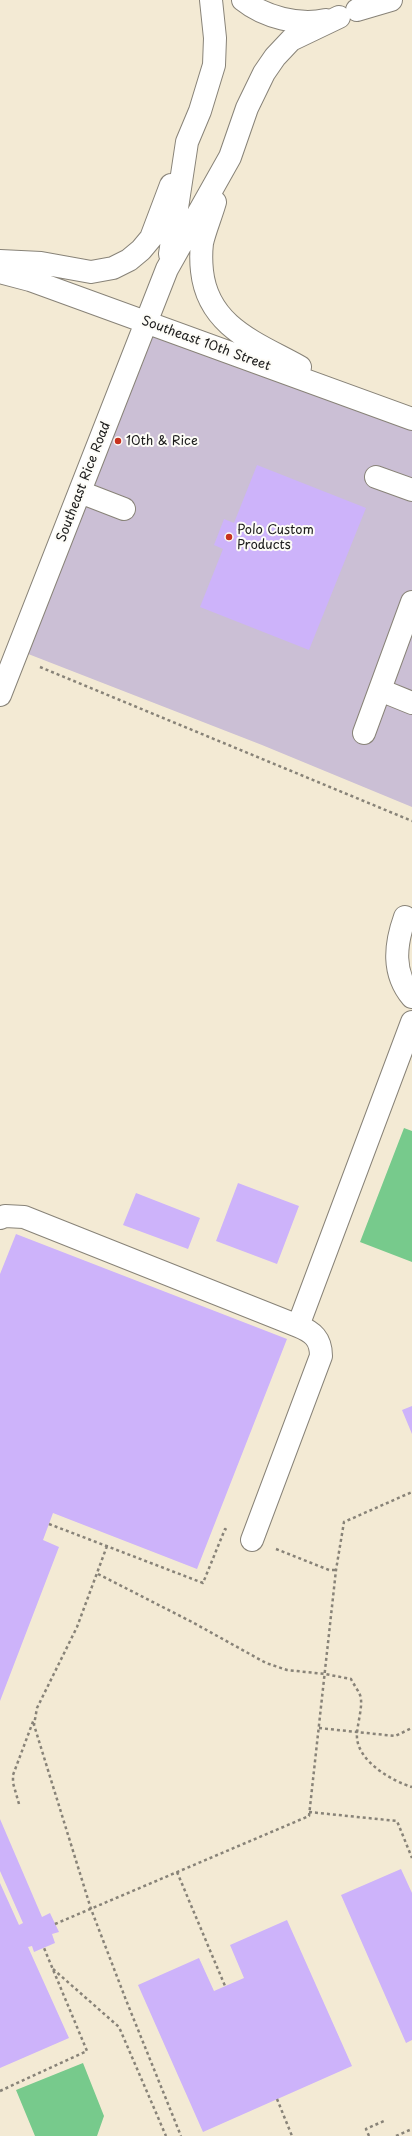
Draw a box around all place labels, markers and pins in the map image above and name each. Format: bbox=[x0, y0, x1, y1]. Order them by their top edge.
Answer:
place label: 10th & Rice bbox=[126, 433, 198, 449]
marker: 10th & Rice bbox=[113, 436, 123, 446]
place label: Polo Custom Products bbox=[237, 522, 314, 553]
marker: Polo Custom Products bbox=[224, 532, 234, 542]

